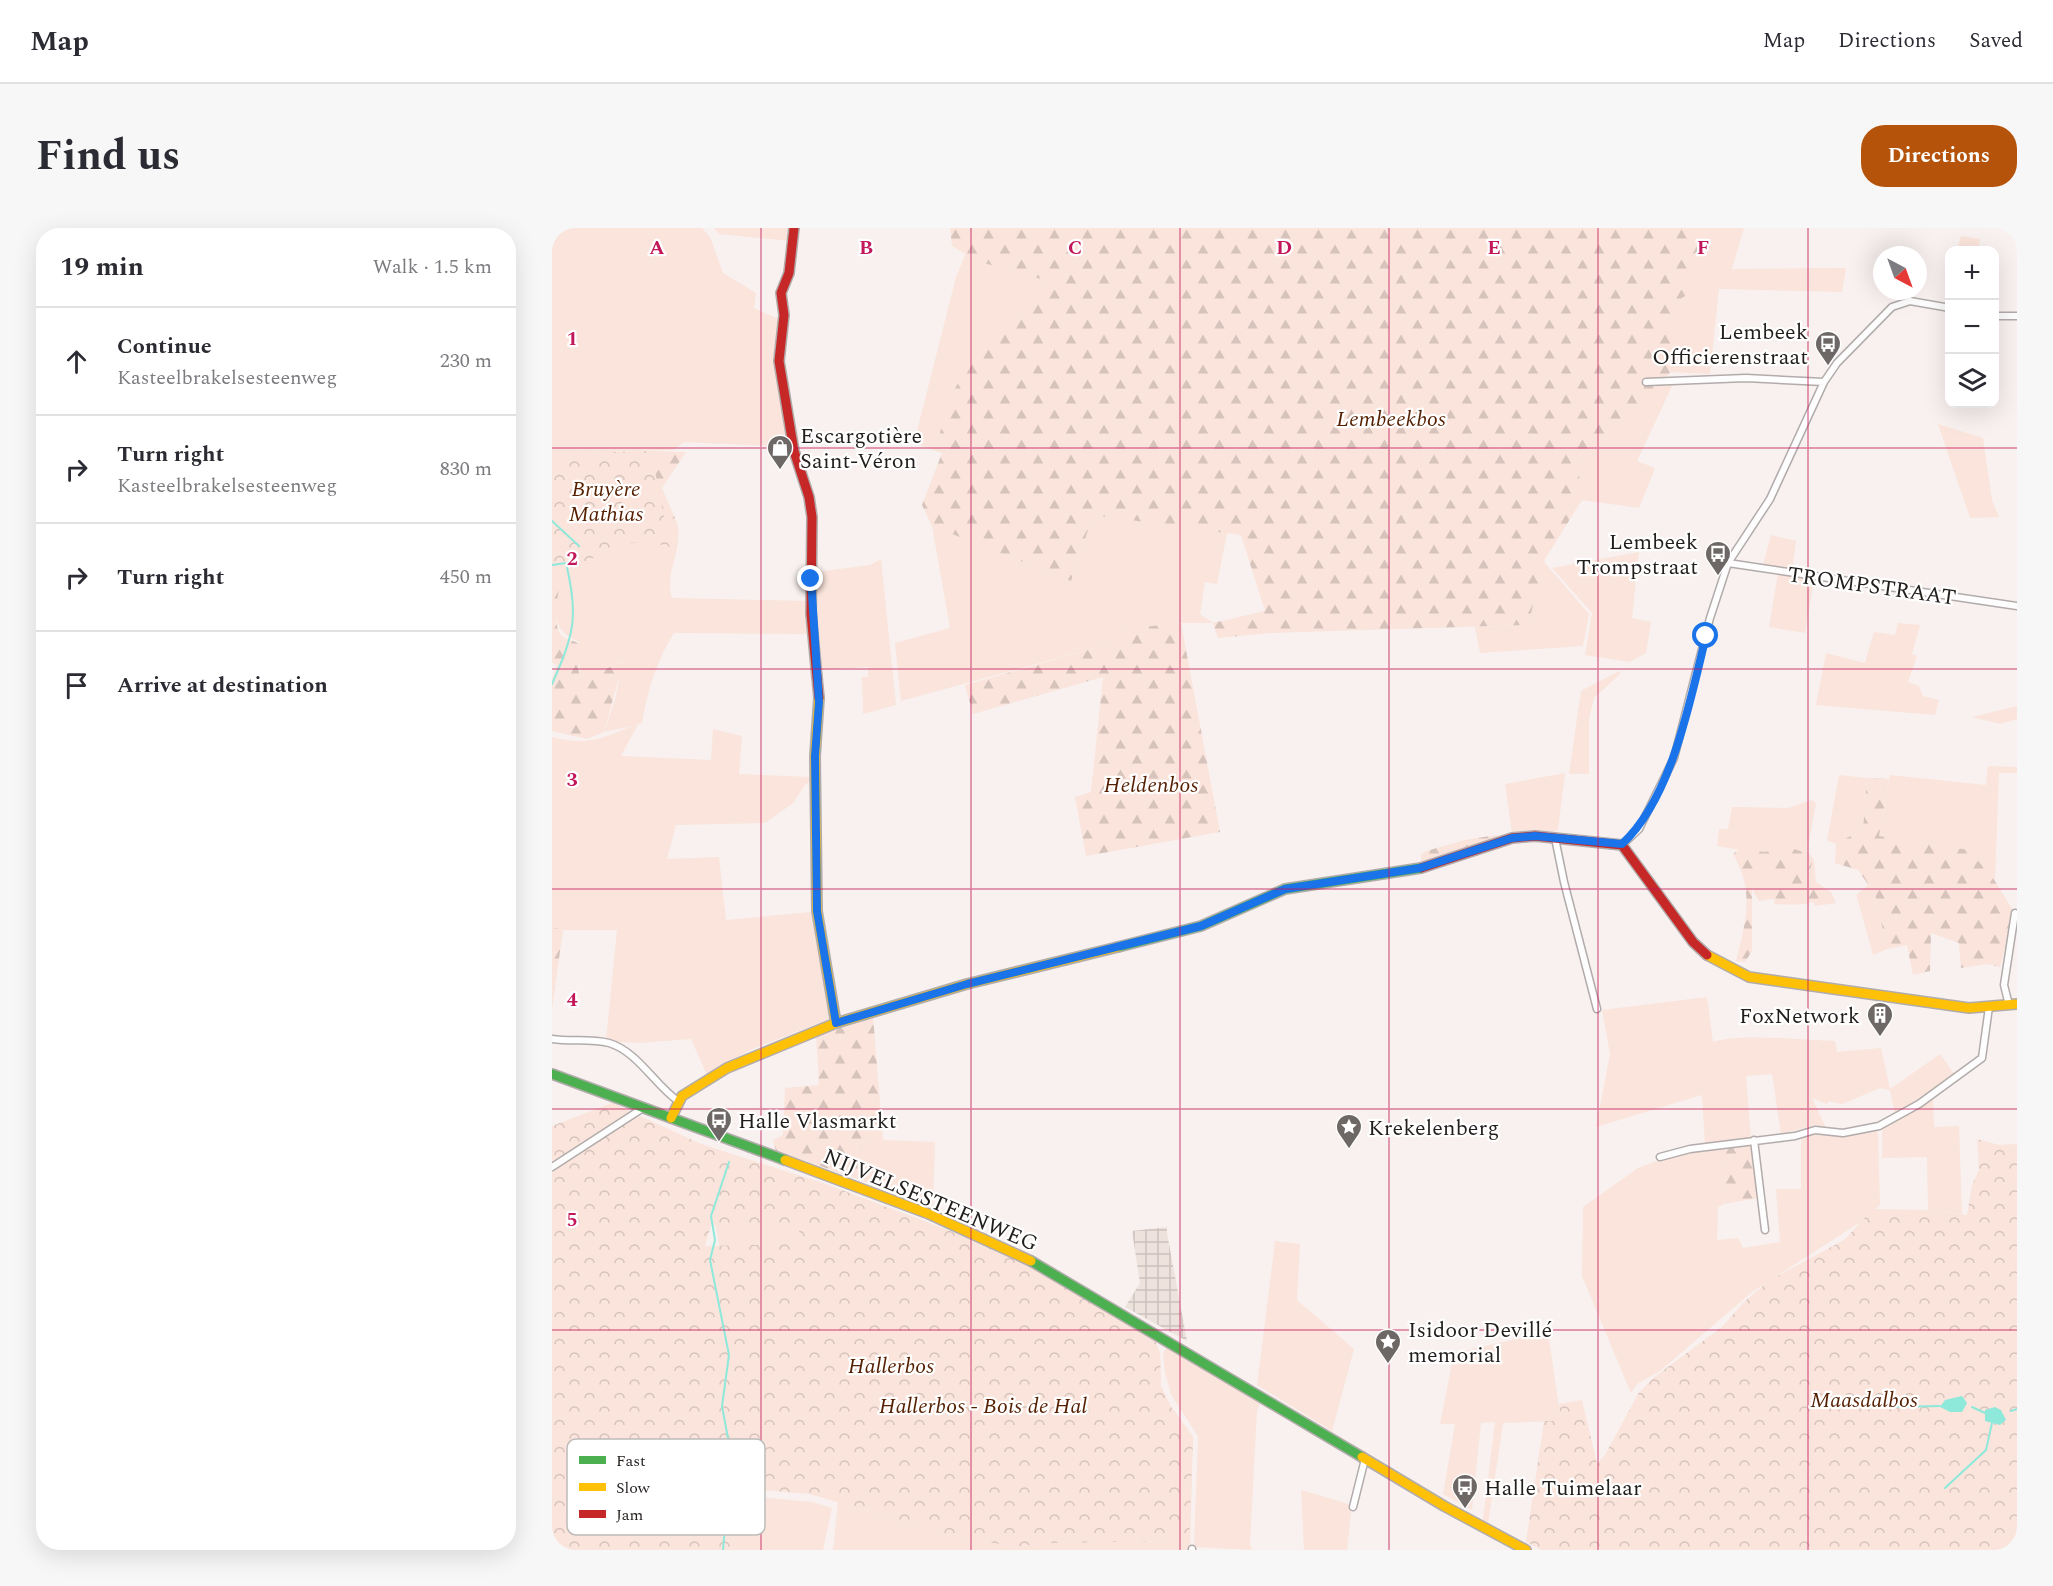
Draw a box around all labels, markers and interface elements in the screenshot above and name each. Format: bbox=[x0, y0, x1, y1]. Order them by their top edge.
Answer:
text: Map bbox=[30, 20, 89, 63]
text: Map bbox=[1763, 25, 1805, 57]
text: Directions bbox=[1838, 25, 1936, 57]
text: Saved bbox=[1969, 25, 2023, 57]
text: Find us bbox=[36, 125, 180, 188]
button: Directions bbox=[1861, 125, 2017, 187]
text: A bbox=[649, 233, 665, 263]
text: B bbox=[859, 233, 873, 263]
text: C bbox=[1068, 233, 1082, 263]
text: D bbox=[1276, 233, 1292, 263]
text: E bbox=[1487, 233, 1501, 263]
text: F bbox=[1697, 233, 1709, 263]
north arrow bbox=[1873, 246, 1927, 300]
map controls bbox=[1945, 246, 1999, 408]
button: + bbox=[1945, 246, 1999, 300]
text: 19 min bbox=[60, 247, 144, 287]
text: Walk · 1.5 km bbox=[373, 252, 492, 282]
button: − bbox=[1945, 300, 1999, 354]
place label: Lembeek Officierenstraat bbox=[1652, 316, 1808, 374]
text: 1 bbox=[566, 324, 578, 354]
bus stop icon: Lembeek Officierenstraat bbox=[1813, 329, 1843, 367]
text: Continue bbox=[117, 330, 212, 363]
icon: ahead bbox=[60, 345, 93, 378]
text: 230 m bbox=[440, 346, 492, 376]
button: layers bbox=[1945, 354, 1999, 408]
text: Kasteelbrakelsesteenweg bbox=[117, 363, 337, 393]
park label: Lembeekbos bbox=[1336, 403, 1446, 436]
place label: Escargotière Saint-Véron bbox=[800, 420, 922, 478]
shop icon: Escargotière Saint-Véron bbox=[765, 433, 795, 471]
text: Turn right bbox=[117, 438, 224, 471]
icon: right bbox=[60, 453, 93, 486]
text: 830 m bbox=[440, 454, 492, 484]
text: Kasteelbrakelsesteenweg bbox=[117, 471, 337, 501]
park label: Bruyère Mathias bbox=[569, 473, 643, 531]
place label: Lembeek Trompstraat bbox=[1576, 526, 1698, 584]
bus stop icon: Lembeek Trompstraat bbox=[1703, 539, 1733, 577]
text: 2 bbox=[566, 544, 578, 574]
street label: TROMPSTRAAT bbox=[1785, 558, 1958, 615]
icon: right bbox=[60, 561, 93, 594]
text: Turn right bbox=[117, 561, 224, 594]
text: 450 m bbox=[440, 562, 492, 592]
route end bbox=[797, 565, 823, 591]
route start bbox=[1692, 622, 1718, 648]
icon: arrive bbox=[60, 669, 93, 702]
text: Arrive at destination bbox=[117, 669, 328, 702]
text: 3 bbox=[566, 765, 578, 795]
park label: Heldenbos bbox=[1104, 769, 1198, 802]
text: 4 bbox=[566, 985, 578, 1015]
place label: FoxNetwork bbox=[1739, 1000, 1860, 1033]
building icon: FoxNetwork bbox=[1865, 1000, 1895, 1038]
bus stop icon: Halle Vlasmarkt bbox=[704, 1105, 734, 1143]
place label: Halle Vlasmarkt bbox=[738, 1105, 897, 1138]
place icon: Krekelenberg bbox=[1334, 1112, 1364, 1150]
place label: Krekelenberg bbox=[1368, 1112, 1499, 1145]
street label: NIJVELSESTEENWEG bbox=[818, 1140, 1043, 1261]
text: 5 bbox=[566, 1205, 578, 1235]
place label: Isidoor Devillé memorial bbox=[1408, 1314, 1552, 1372]
place icon: Isidoor Devillé memorial bbox=[1373, 1327, 1403, 1365]
park label: Hallerbos bbox=[848, 1350, 934, 1383]
park label: Maasdalbos bbox=[1810, 1384, 1918, 1417]
park label: Hallerbos - Bois de Hal bbox=[879, 1390, 1087, 1423]
legend bbox=[567, 1439, 765, 1535]
text: Fast bbox=[616, 1449, 646, 1473]
bus stop icon: Halle Tuimelaar bbox=[1450, 1472, 1480, 1510]
place label: Halle Tuimelaar bbox=[1484, 1472, 1642, 1505]
text: Slow bbox=[616, 1476, 651, 1500]
text: Jam bbox=[616, 1503, 644, 1527]

